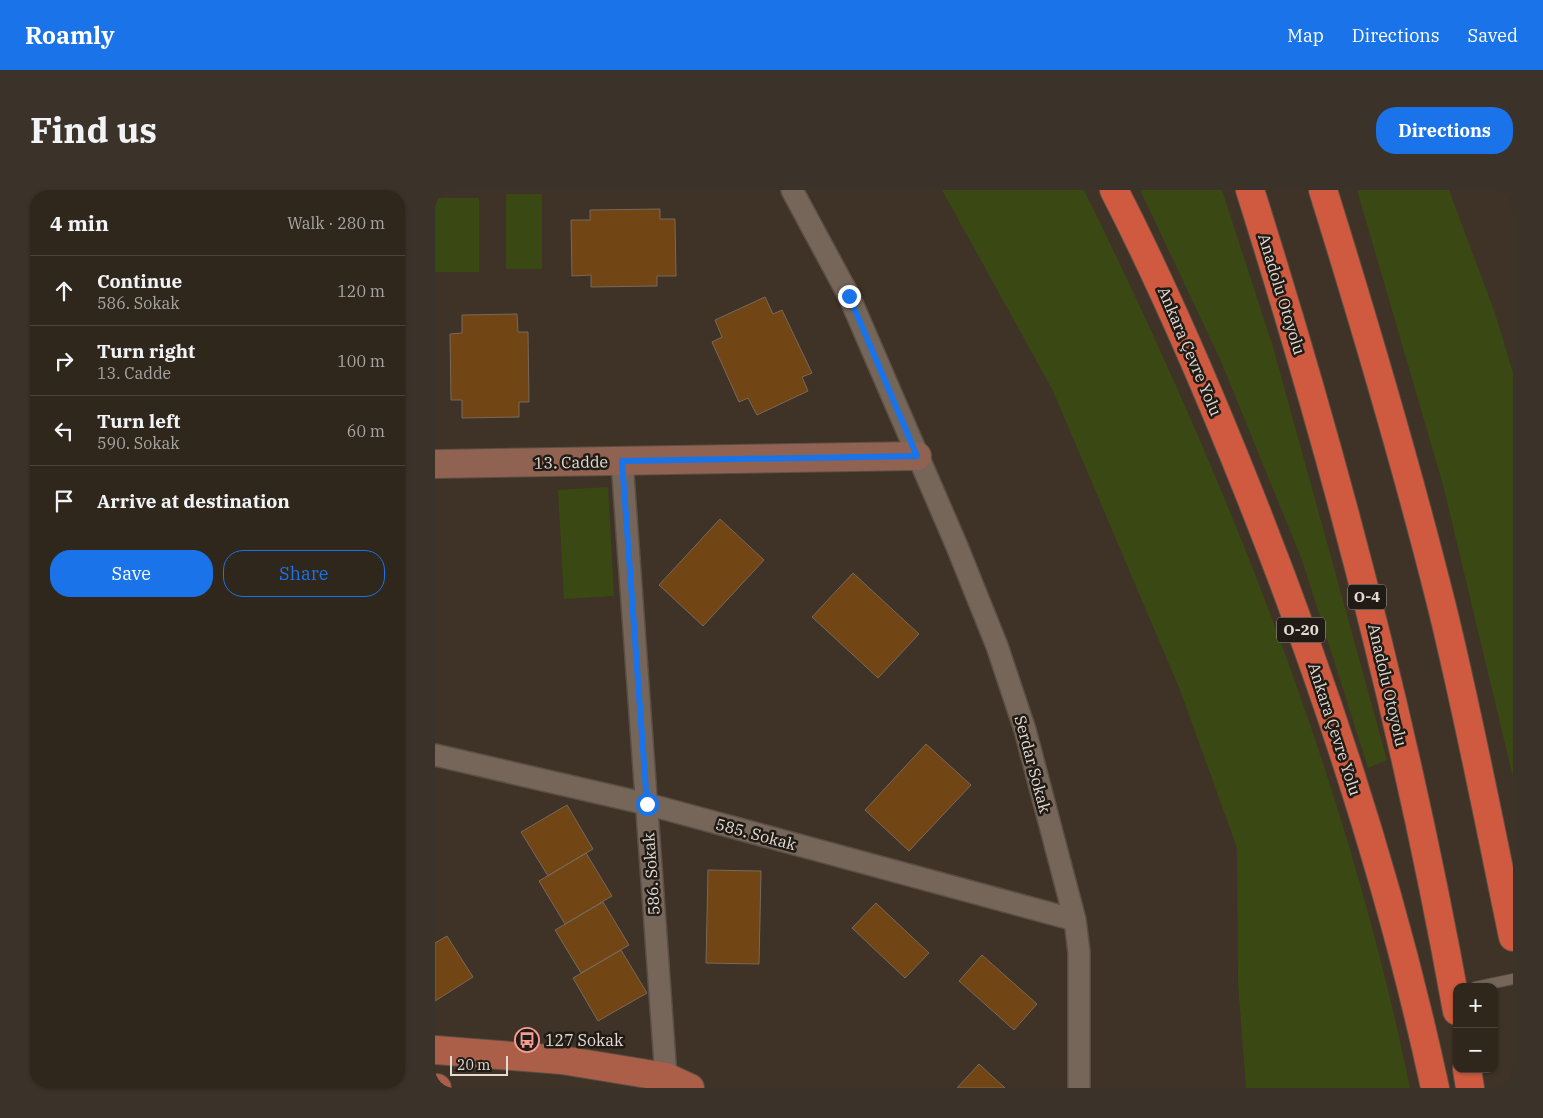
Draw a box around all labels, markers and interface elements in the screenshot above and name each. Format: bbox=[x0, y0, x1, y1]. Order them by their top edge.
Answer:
text: Roamly bbox=[25, 19, 115, 51]
text: Map bbox=[1287, 24, 1324, 47]
text: Directions bbox=[1352, 24, 1440, 47]
text: Saved bbox=[1468, 24, 1518, 47]
text: Find us bbox=[30, 107, 157, 153]
button: Directions bbox=[1376, 107, 1513, 154]
text: 4 min bbox=[50, 209, 109, 237]
text: Walk · 280 m bbox=[287, 213, 385, 233]
street label: Anadolu Otoyolu bbox=[1254, 231, 1310, 357]
text: Continue bbox=[97, 269, 182, 293]
icon: ahead bbox=[50, 277, 78, 305]
text: 120 m bbox=[337, 281, 385, 301]
street label: Ankara Çevre Yolu bbox=[1154, 283, 1226, 419]
route end bbox=[838, 285, 861, 308]
text: 586. Sokak bbox=[97, 293, 180, 313]
text: Turn right bbox=[97, 339, 195, 363]
icon: right bbox=[50, 347, 78, 375]
text: 100 m bbox=[337, 351, 385, 371]
text: 13. Cadde bbox=[97, 363, 171, 383]
text: Turn left bbox=[97, 409, 180, 433]
icon: left bbox=[50, 417, 78, 445]
text: 60 m bbox=[347, 421, 385, 441]
text: 590. Sokak bbox=[97, 433, 180, 453]
street label: 13. Cadde bbox=[534, 451, 608, 473]
icon: arrive bbox=[50, 487, 78, 515]
text: Arrive at destination bbox=[97, 489, 290, 513]
button: Save bbox=[50, 550, 213, 597]
button: Share bbox=[223, 550, 385, 597]
road number: O-4 bbox=[1348, 584, 1386, 610]
road number: O-20 bbox=[1277, 618, 1325, 642]
street label: Anadolu Otoyolu bbox=[1364, 622, 1412, 748]
street label: Ankara Çevre Yolu bbox=[1304, 660, 1366, 798]
street label: Serdar Sokak bbox=[1010, 713, 1056, 816]
route start bbox=[636, 793, 659, 816]
street label: 585. Sokak bbox=[713, 814, 799, 855]
street label: 586. Sokak bbox=[638, 831, 664, 916]
map controls bbox=[1453, 983, 1498, 1073]
button: + bbox=[1453, 983, 1498, 1028]
bus stop icon: 127 Sokak bbox=[514, 1027, 540, 1053]
button: − bbox=[1453, 1028, 1498, 1073]
place label: 127 Sokak bbox=[545, 1030, 624, 1050]
scale bar bbox=[450, 1053, 507, 1076]
text: 20 m bbox=[457, 1056, 490, 1074]

